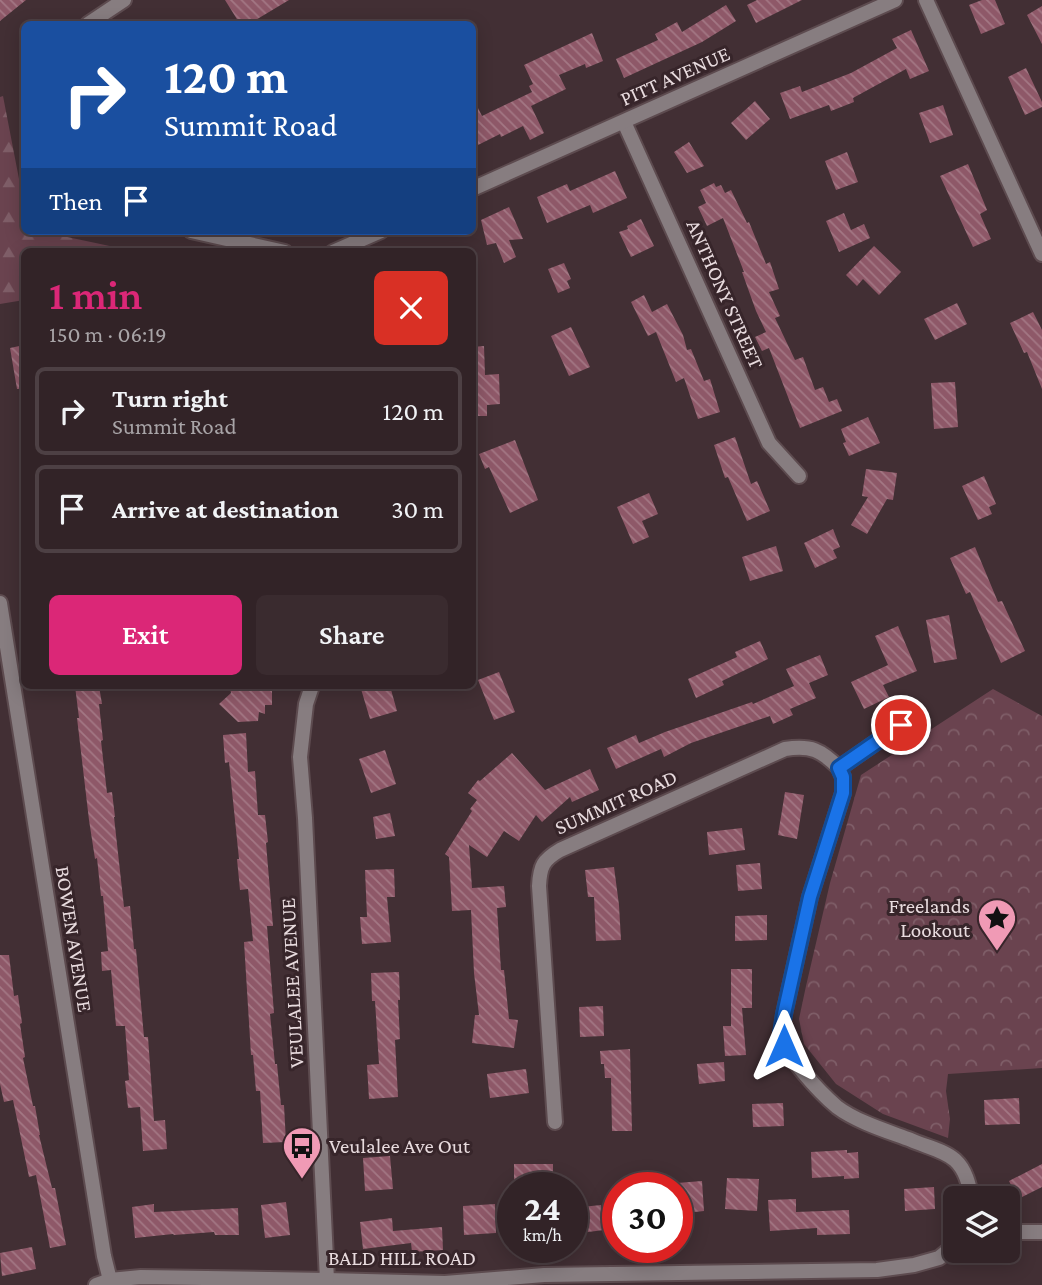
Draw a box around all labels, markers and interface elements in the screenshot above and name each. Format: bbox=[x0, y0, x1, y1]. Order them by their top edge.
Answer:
street label: PITT AVENUE bbox=[616, 41, 734, 111]
icon: right bbox=[49, 49, 140, 140]
text: 120 m bbox=[164, 49, 288, 104]
text: Summit Road bbox=[164, 107, 337, 143]
icon: arrive bbox=[117, 182, 155, 220]
text: Then bbox=[49, 187, 103, 216]
street label: ANTHONY STREET bbox=[681, 216, 769, 373]
text: 1 min bbox=[49, 271, 142, 318]
button: close bbox=[374, 271, 448, 345]
text: 150 m · 06:19 bbox=[49, 321, 167, 347]
text: Turn right bbox=[112, 384, 228, 413]
icon: right bbox=[53, 392, 91, 430]
text: 120 m bbox=[383, 397, 444, 426]
text: Summit Road bbox=[112, 413, 237, 439]
icon: arrive bbox=[53, 490, 91, 528]
text: Arrive at destination bbox=[112, 495, 339, 524]
text: 30 m bbox=[391, 495, 444, 524]
button: Exit bbox=[49, 595, 242, 675]
button: Share bbox=[256, 595, 448, 675]
pin bbox=[871, 695, 931, 755]
icon: arrive bbox=[882, 706, 920, 744]
street label: SUMMIT ROAD bbox=[551, 764, 681, 840]
street label: BOWEN AVENUE bbox=[51, 864, 97, 1014]
place label: Freelands Lookout bbox=[888, 894, 971, 942]
street label: VEULALEE AVENUE bbox=[276, 897, 308, 1069]
place icon: Freelands Lookout bbox=[976, 897, 1018, 952]
position arrow bbox=[747, 1009, 821, 1083]
bus stop icon: Veulalee Ave Out bbox=[281, 1125, 323, 1180]
place label: Veulalee Ave Out bbox=[329, 1134, 471, 1158]
speed limit sign: 30 bbox=[602, 1172, 693, 1263]
map controls bbox=[943, 1186, 1020, 1263]
button: layers bbox=[943, 1186, 1020, 1263]
text: 24 bbox=[524, 1189, 561, 1228]
text: km/h bbox=[523, 1225, 562, 1245]
street label: BALD HILL ROAD bbox=[328, 1246, 476, 1270]

